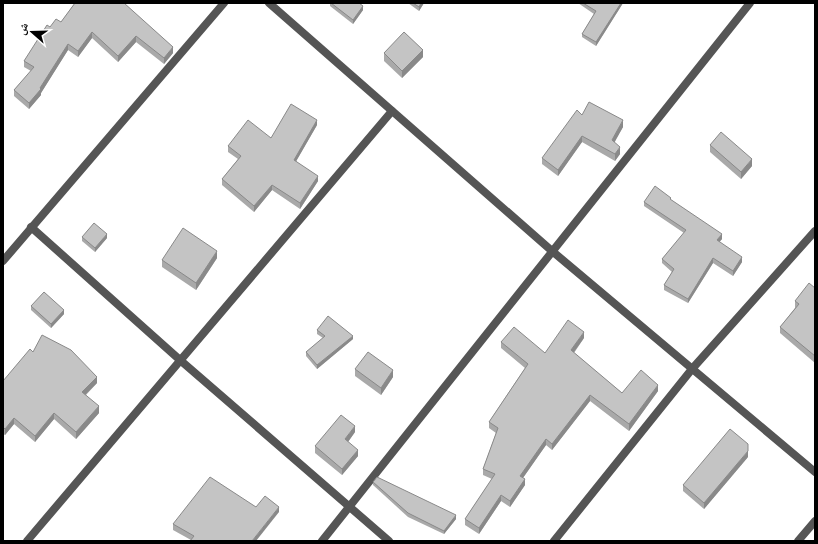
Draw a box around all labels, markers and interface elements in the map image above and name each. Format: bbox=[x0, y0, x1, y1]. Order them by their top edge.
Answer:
north arrow bbox=[12, 12, 52, 52]
text: ش bbox=[15, 21, 32, 37]

